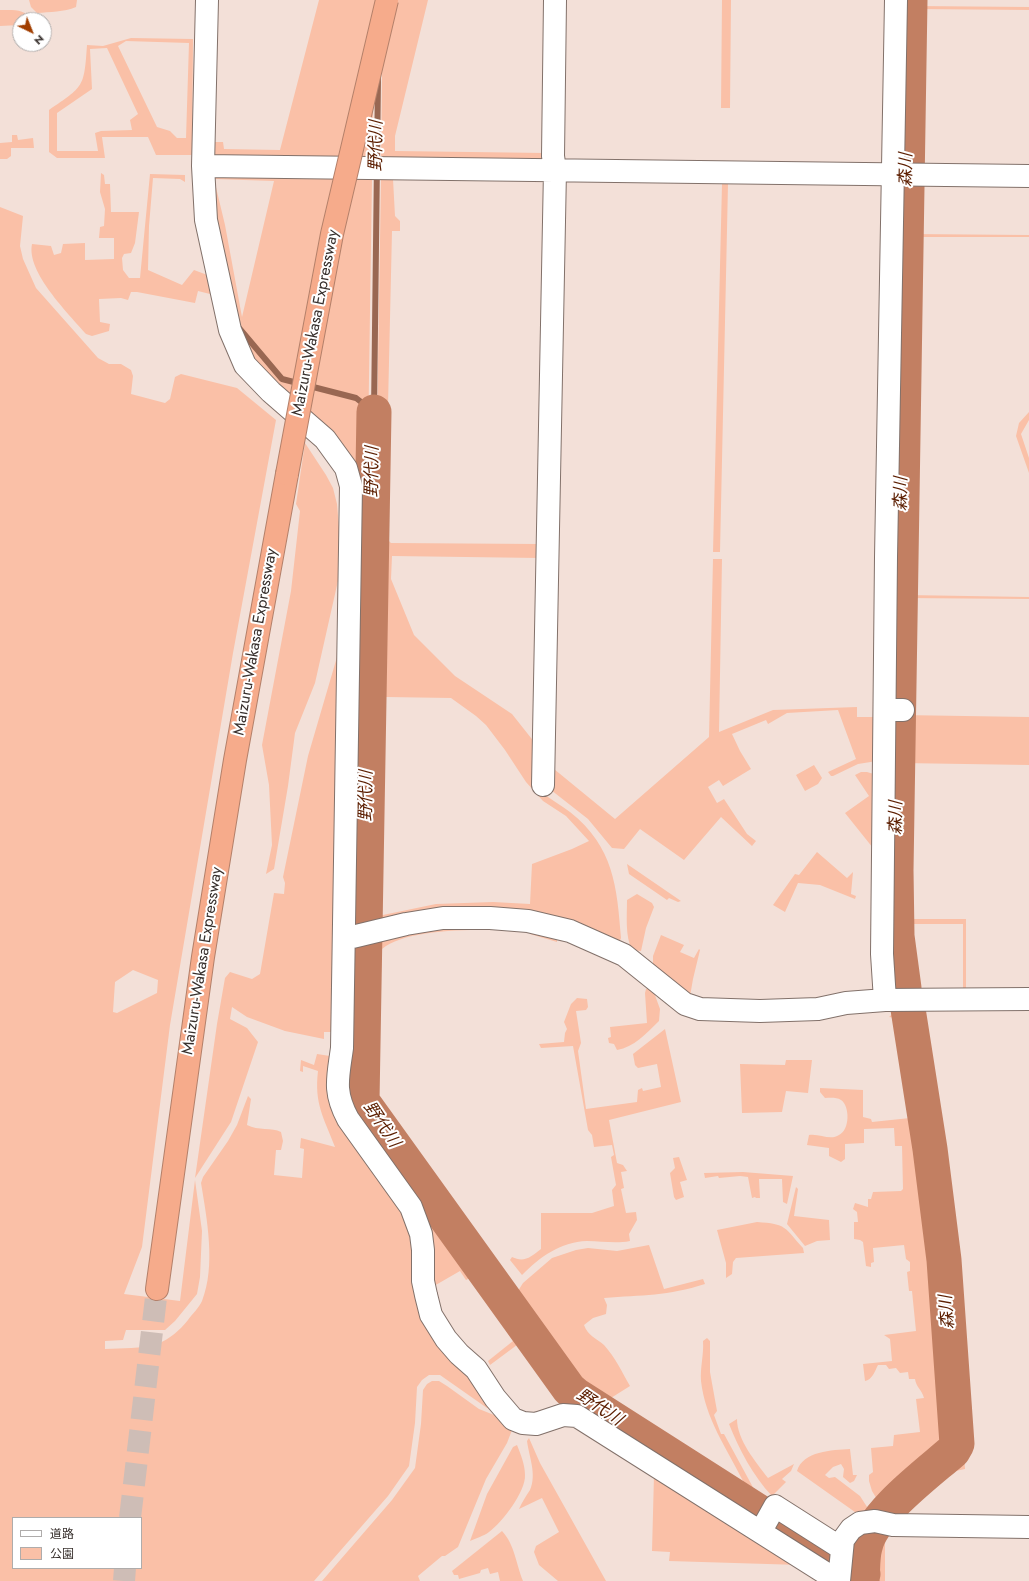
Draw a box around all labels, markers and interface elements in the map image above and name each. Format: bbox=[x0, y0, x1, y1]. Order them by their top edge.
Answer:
north arrow bbox=[12, 12, 52, 52]
text: N bbox=[31, 31, 48, 49]
water label: 野代川 bbox=[366, 120, 388, 172]
water label: 森川 bbox=[897, 153, 917, 187]
street label: Maizuru-Wakasa Expressway bbox=[288, 228, 344, 418]
water label: 野代川 bbox=[362, 446, 384, 498]
water label: 森川 bbox=[892, 477, 912, 511]
street label: Maizuru-Wakasa Expressway bbox=[230, 547, 282, 737]
water label: 野代川 bbox=[356, 770, 378, 822]
water label: 森川 bbox=[887, 801, 907, 835]
street label: Maizuru-Wakasa Expressway bbox=[179, 866, 227, 1056]
water label: 野代川 bbox=[358, 1098, 404, 1152]
water label: 森川 bbox=[937, 1294, 959, 1330]
water label: 野代川 bbox=[572, 1385, 626, 1431]
legend bbox=[12, 1517, 142, 1569]
text: 道路 bbox=[50, 1525, 74, 1543]
text: 公園 bbox=[50, 1545, 74, 1563]

